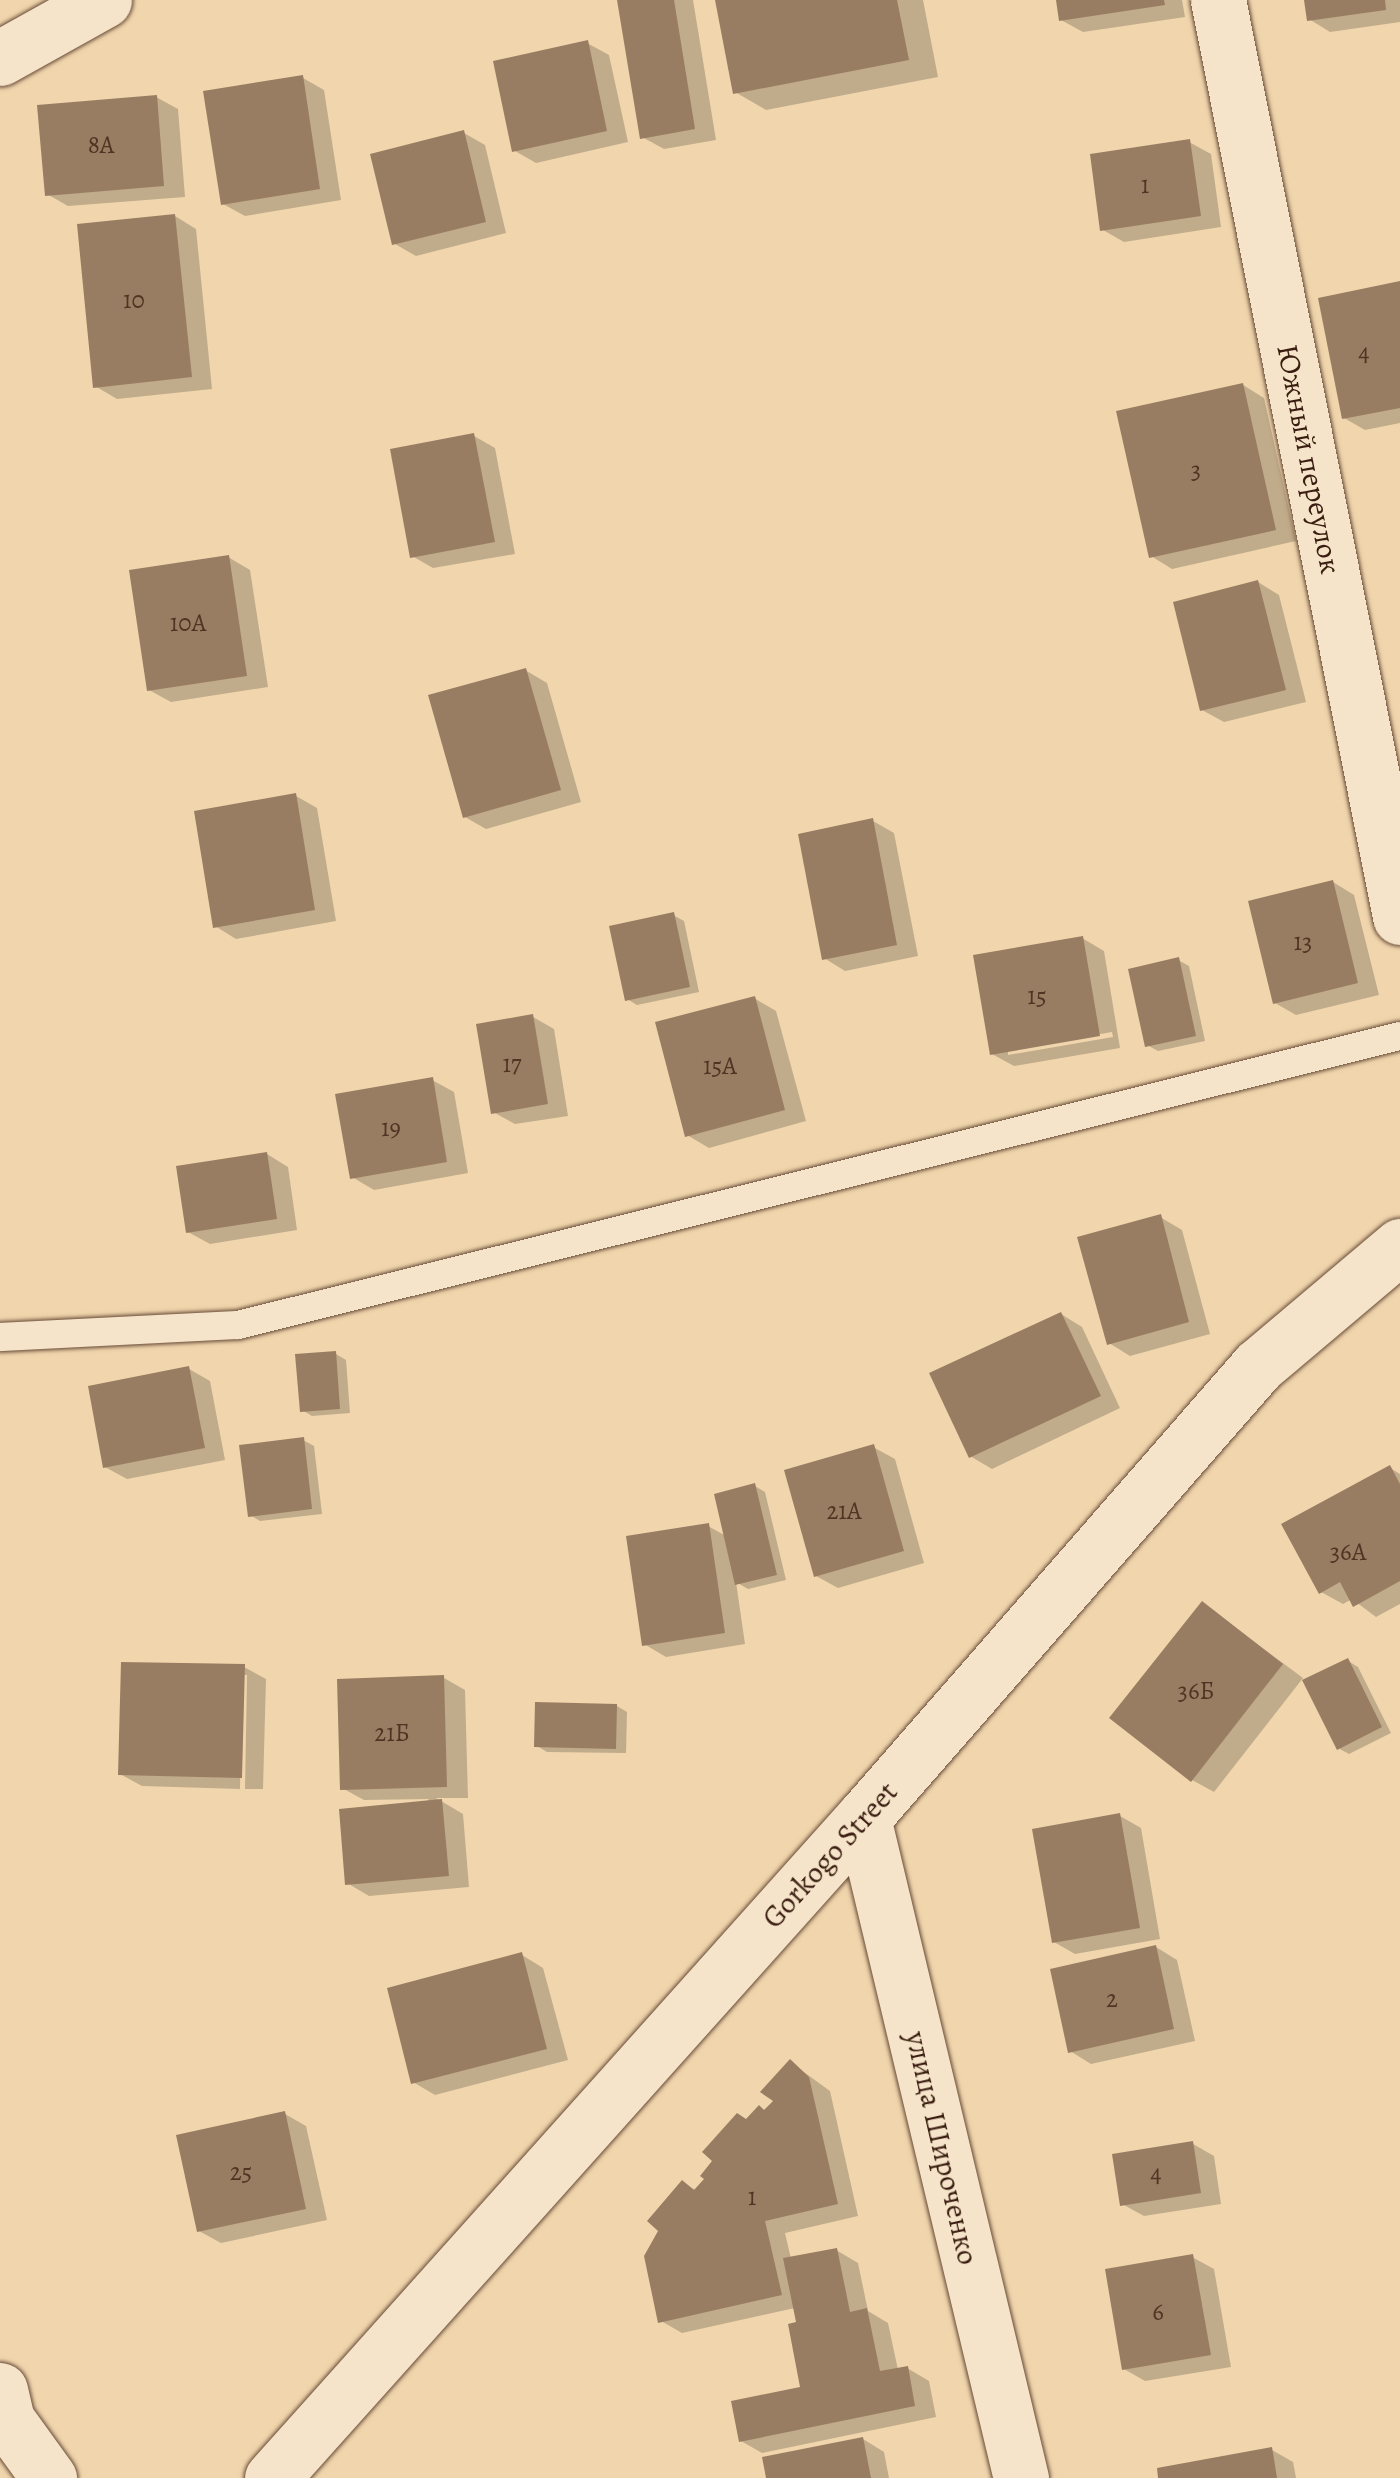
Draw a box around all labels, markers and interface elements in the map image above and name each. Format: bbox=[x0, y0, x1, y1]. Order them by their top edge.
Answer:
house number: 8А bbox=[88, 130, 114, 160]
house number: 1 bbox=[1141, 170, 1149, 200]
house number: 10 bbox=[123, 285, 145, 315]
house number: 4 bbox=[1358, 338, 1370, 368]
street label: Южный переулок bbox=[1269, 341, 1349, 577]
house number: 3 bbox=[1191, 455, 1201, 485]
house number: 10А bbox=[170, 608, 206, 638]
house number: 13 bbox=[1294, 927, 1312, 957]
house number: 15 bbox=[1027, 981, 1047, 1011]
house number: 17 bbox=[502, 1049, 522, 1079]
house number: 15А bbox=[703, 1051, 737, 1081]
house number: 19 bbox=[381, 1113, 401, 1143]
house number: 21А bbox=[826, 1496, 862, 1526]
house number: 36А bbox=[1330, 1537, 1366, 1567]
house number: 36Б bbox=[1178, 1676, 1214, 1706]
house number: 21Б bbox=[374, 1718, 410, 1748]
street label: Gorkogo Street bbox=[755, 1774, 905, 1936]
house number: 2 bbox=[1106, 1984, 1118, 2014]
street label: улица Широченко bbox=[898, 2028, 986, 2268]
house number: 25 bbox=[230, 2157, 252, 2187]
house number: 4 bbox=[1150, 2159, 1162, 2189]
house number: 1 bbox=[748, 2182, 756, 2212]
house number: 6 bbox=[1152, 2297, 1164, 2327]

